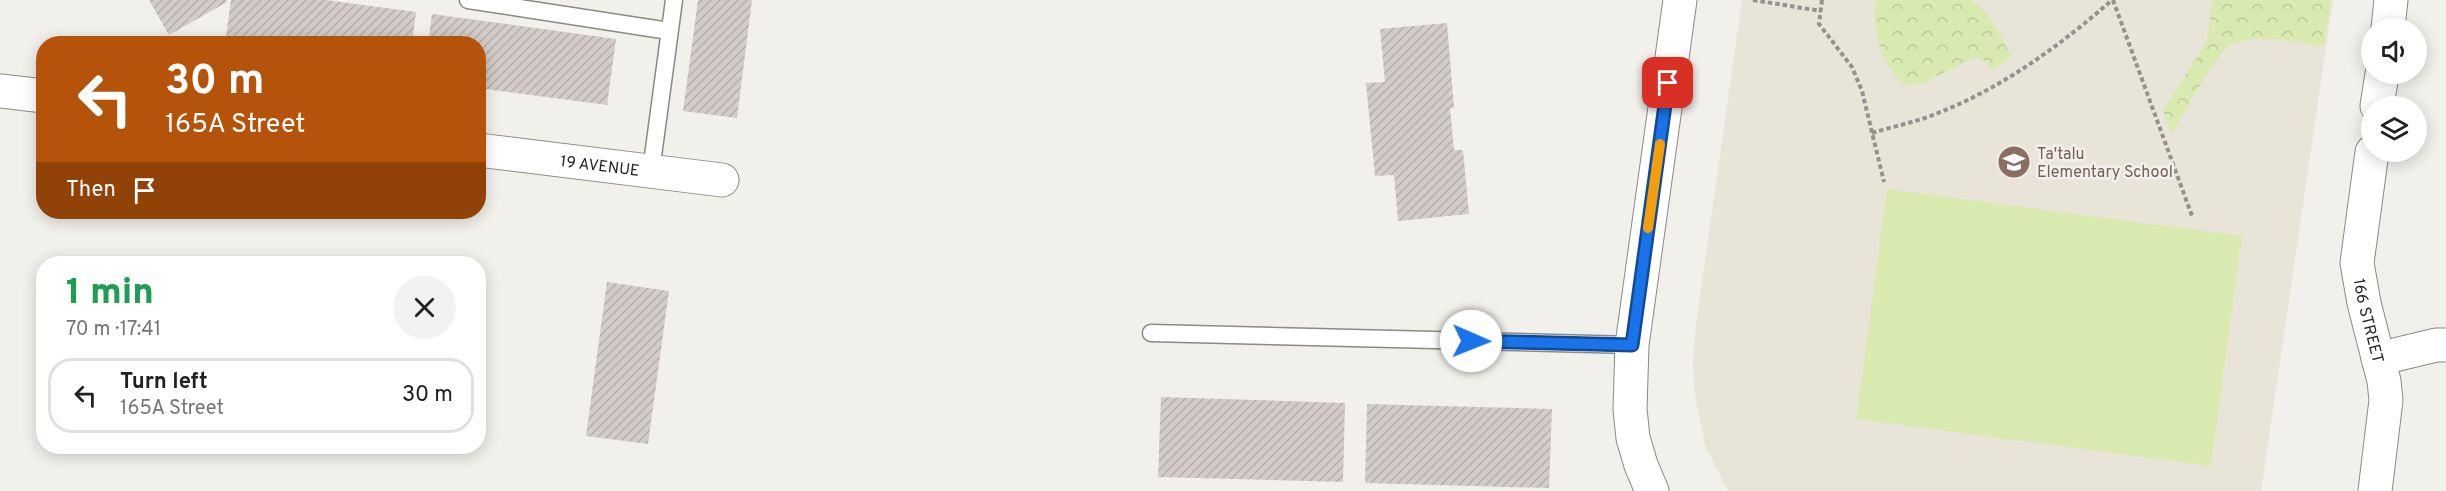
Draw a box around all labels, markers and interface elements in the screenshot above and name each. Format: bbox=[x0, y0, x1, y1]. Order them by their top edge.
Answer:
map controls bbox=[2361, 18, 2427, 162]
button: sound bbox=[2361, 18, 2427, 84]
text: 30 m bbox=[165, 56, 264, 109]
pin bbox=[1642, 57, 1693, 108]
icon: left bbox=[66, 60, 144, 138]
icon: arrive bbox=[1651, 66, 1684, 99]
button: layers bbox=[2361, 96, 2427, 162]
text: 165A Street bbox=[165, 108, 305, 142]
school or university icon: Ta'talu Elementary School bbox=[1996, 144, 2032, 180]
place label: Ta'talu Elementary School bbox=[2037, 145, 2173, 183]
street label: 19 AVENUE bbox=[559, 152, 641, 182]
icon: arrive bbox=[128, 174, 161, 207]
text: Then bbox=[66, 177, 116, 204]
text: 1 min bbox=[66, 271, 154, 317]
button: close bbox=[393, 276, 456, 339]
street label: 166 STREET bbox=[2348, 277, 2387, 366]
position arrow bbox=[1439, 309, 1503, 373]
text: 70 m · 17:41 bbox=[66, 317, 161, 343]
text: Turn left bbox=[120, 369, 208, 396]
icon: left bbox=[69, 379, 102, 412]
text: 30 m bbox=[402, 382, 453, 409]
text: 165A Street bbox=[120, 396, 224, 422]

